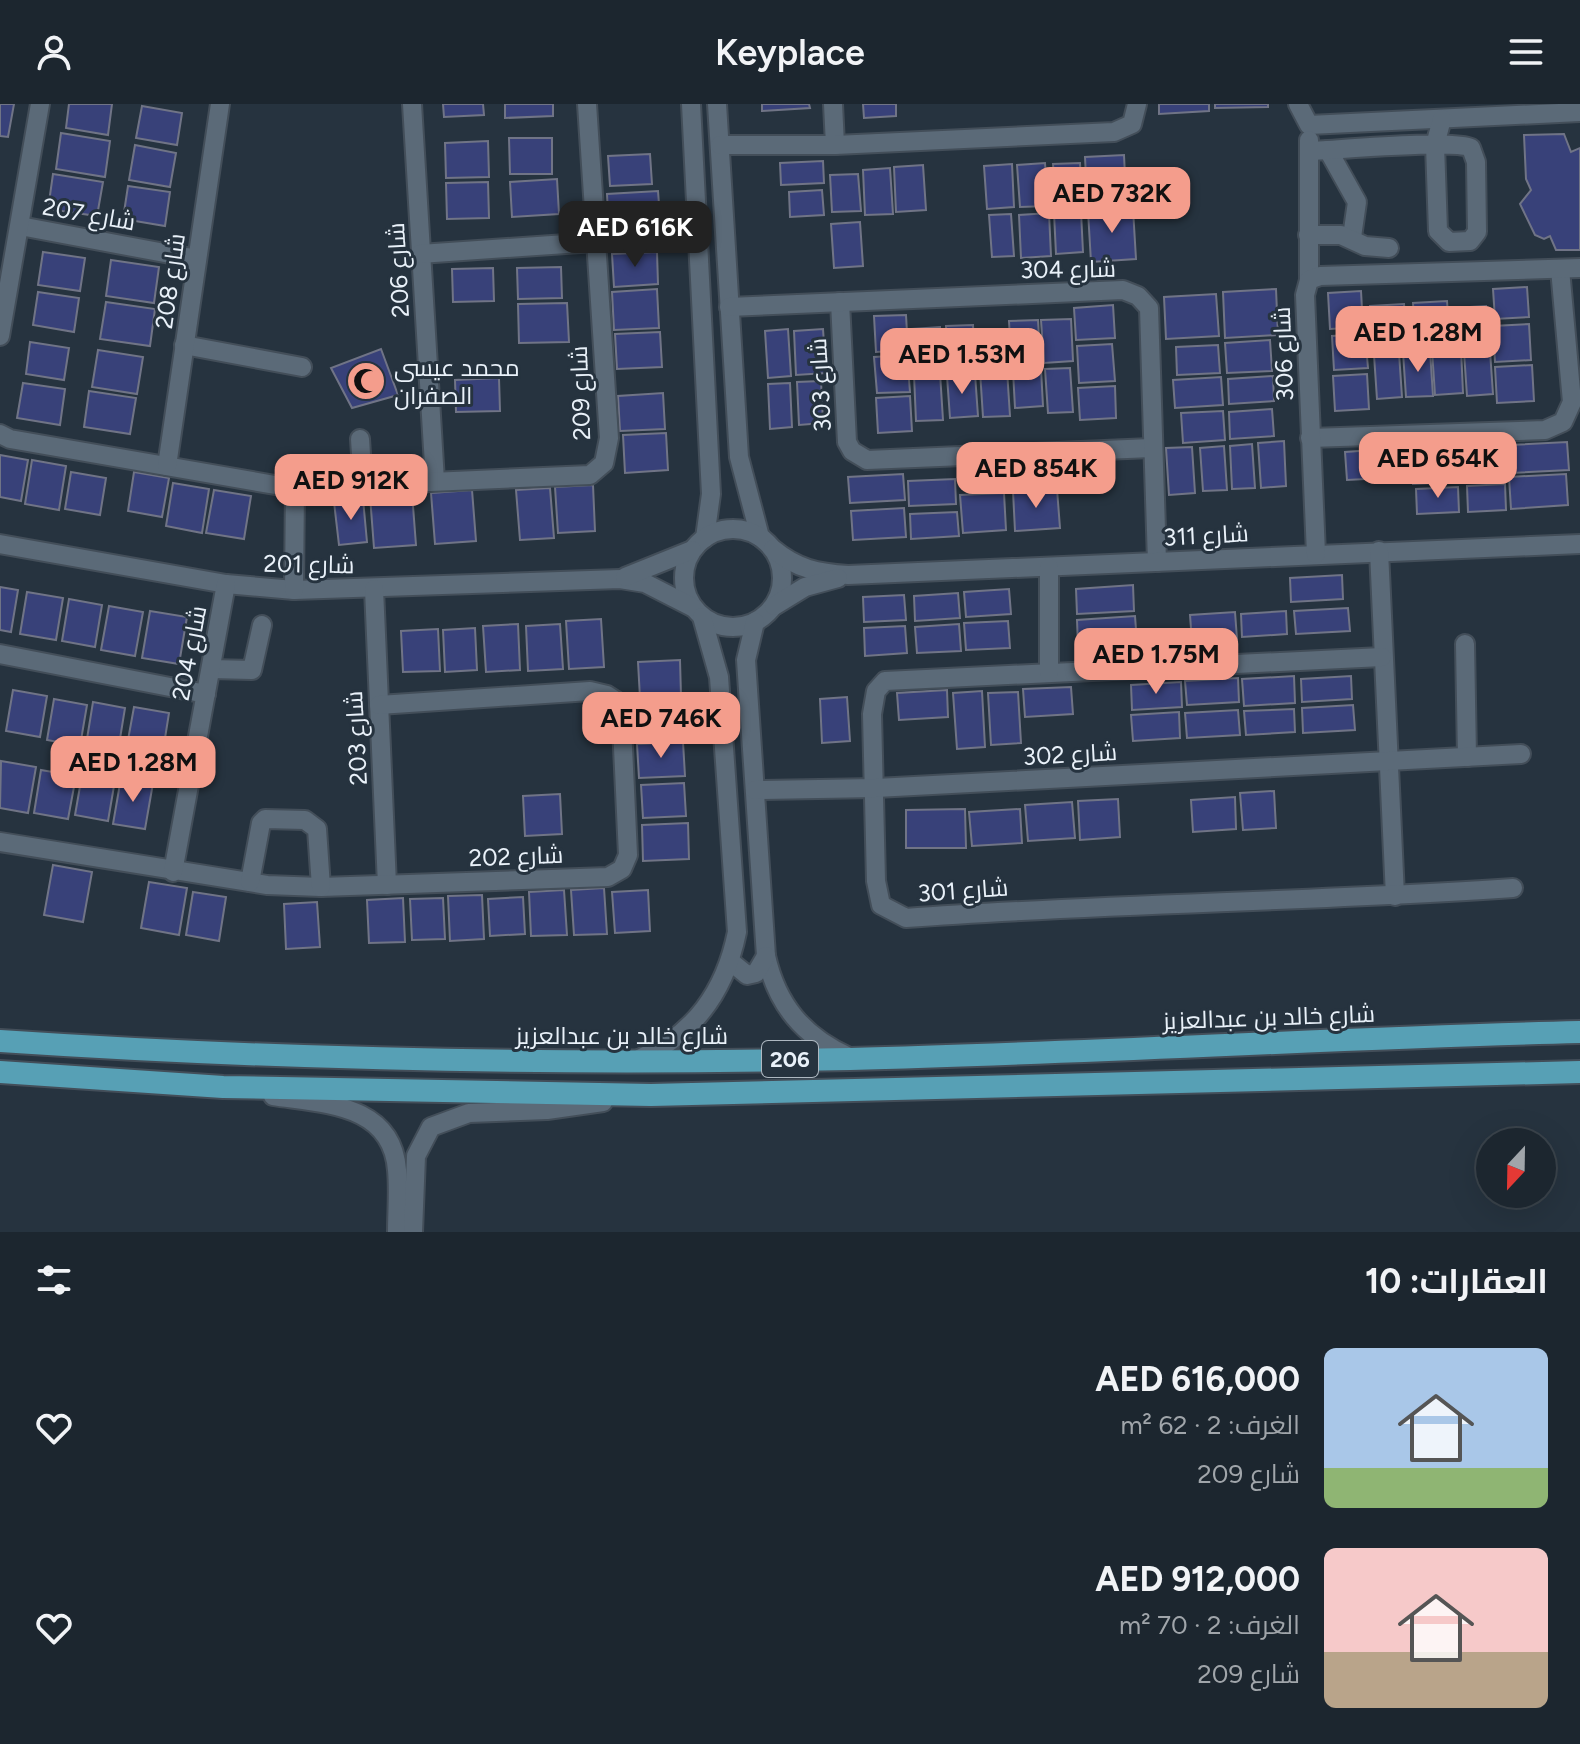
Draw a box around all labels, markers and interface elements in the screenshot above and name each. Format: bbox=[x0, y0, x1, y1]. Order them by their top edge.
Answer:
icon: person bbox=[32, 30, 76, 74]
icon: menu bbox=[1504, 30, 1548, 74]
text: Keyplace bbox=[715, 31, 865, 74]
pin: AED 732K bbox=[1029, 167, 1195, 235]
text: AED 732K bbox=[1052, 177, 1172, 209]
street label: شارع 207 bbox=[40, 192, 138, 238]
pin: AED 616K bbox=[552, 201, 718, 269]
text: AED 616K bbox=[577, 211, 693, 243]
street label: شارع 206 bbox=[381, 222, 417, 318]
street label: شارع 208 bbox=[149, 231, 193, 331]
street label: شارع 304 bbox=[1020, 254, 1116, 286]
street label: شارع 306 bbox=[1267, 306, 1301, 402]
pin: AED 1.28M bbox=[1326, 306, 1510, 374]
text: AED 1.28M bbox=[1354, 316, 1482, 348]
pin: AED 1.53M bbox=[870, 328, 1054, 396]
street label: شارع 303 bbox=[803, 337, 839, 433]
text: AED 1.53M bbox=[898, 338, 1026, 370]
street label: شارع 209 bbox=[564, 345, 598, 441]
place label: محمد عيسى الصفران bbox=[394, 353, 520, 410]
mosque icon: محمد عيسى الصفران bbox=[345, 360, 387, 402]
pin: AED 654K bbox=[1355, 432, 1521, 500]
pin: AED 854K bbox=[953, 442, 1119, 510]
text: AED 654K bbox=[1377, 442, 1499, 474]
text: AED 854K bbox=[974, 452, 1098, 484]
pin: AED 912K bbox=[268, 454, 434, 522]
text: AED 912K bbox=[293, 464, 409, 496]
street label: شارع 311 bbox=[1163, 518, 1249, 554]
street label: شارع 201 bbox=[263, 549, 355, 581]
street label: شارع 204 bbox=[166, 603, 214, 703]
pin: AED 1.75M bbox=[1064, 628, 1248, 696]
text: AED 1.75M bbox=[1092, 638, 1220, 670]
street label: شارع 203 bbox=[339, 690, 375, 786]
pin: AED 746K bbox=[578, 692, 744, 760]
text: AED 746K bbox=[600, 702, 722, 734]
pin: AED 1.28M bbox=[41, 736, 225, 804]
street label: شارع 302 bbox=[1022, 737, 1118, 773]
text: AED 1.28M bbox=[69, 746, 197, 778]
street label: شارع 202 bbox=[468, 840, 564, 874]
street label: شارع 301 bbox=[917, 872, 1009, 910]
street label: شارع خالد بن عبدالعزيز bbox=[1160, 999, 1376, 1037]
street label: شارع خالد بن عبدالعزيز bbox=[514, 1021, 728, 1052]
road number: 206 bbox=[762, 1041, 818, 1077]
north arrow bbox=[1476, 1128, 1556, 1208]
map controls bbox=[1476, 1128, 1556, 1208]
icon: filters bbox=[32, 1258, 76, 1302]
text: العقارات: 10 bbox=[1365, 1261, 1548, 1302]
text: AED 616,000 bbox=[1095, 1359, 1300, 1400]
icon: home bbox=[1388, 1380, 1484, 1476]
icon: heart bbox=[32, 1406, 76, 1450]
text: الغرف: 2 · 62 m² bbox=[1120, 1409, 1300, 1441]
text: شارع 209 bbox=[1197, 1458, 1300, 1490]
text: AED 912,000 bbox=[1095, 1559, 1300, 1600]
icon: home bbox=[1388, 1580, 1484, 1676]
icon: heart bbox=[32, 1606, 76, 1650]
text: الغرف: 2 · 70 m² bbox=[1119, 1609, 1300, 1641]
text: شارع 209 bbox=[1197, 1658, 1300, 1690]

